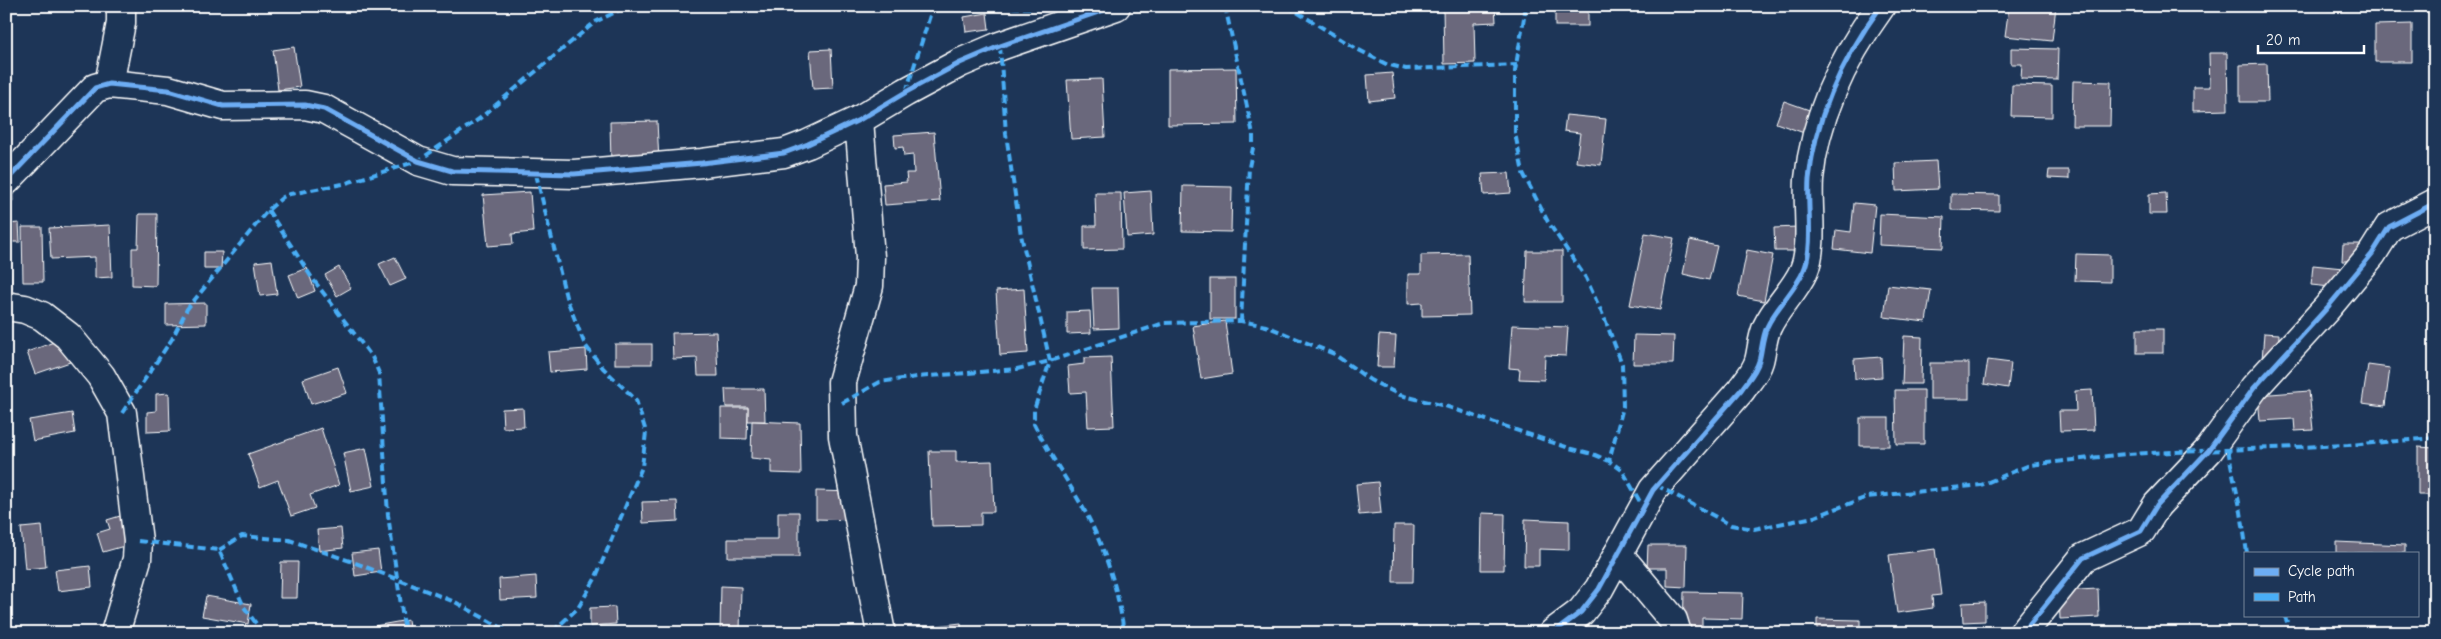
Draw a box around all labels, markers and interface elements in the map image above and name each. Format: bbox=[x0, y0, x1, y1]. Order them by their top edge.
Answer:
scale bar bbox=[2258, 22, 2365, 54]
text: 20 m bbox=[2266, 31, 2300, 49]
legend bbox=[2244, 552, 2418, 616]
text: Cycle path bbox=[2288, 562, 2355, 580]
text: Path bbox=[2288, 588, 2316, 606]

